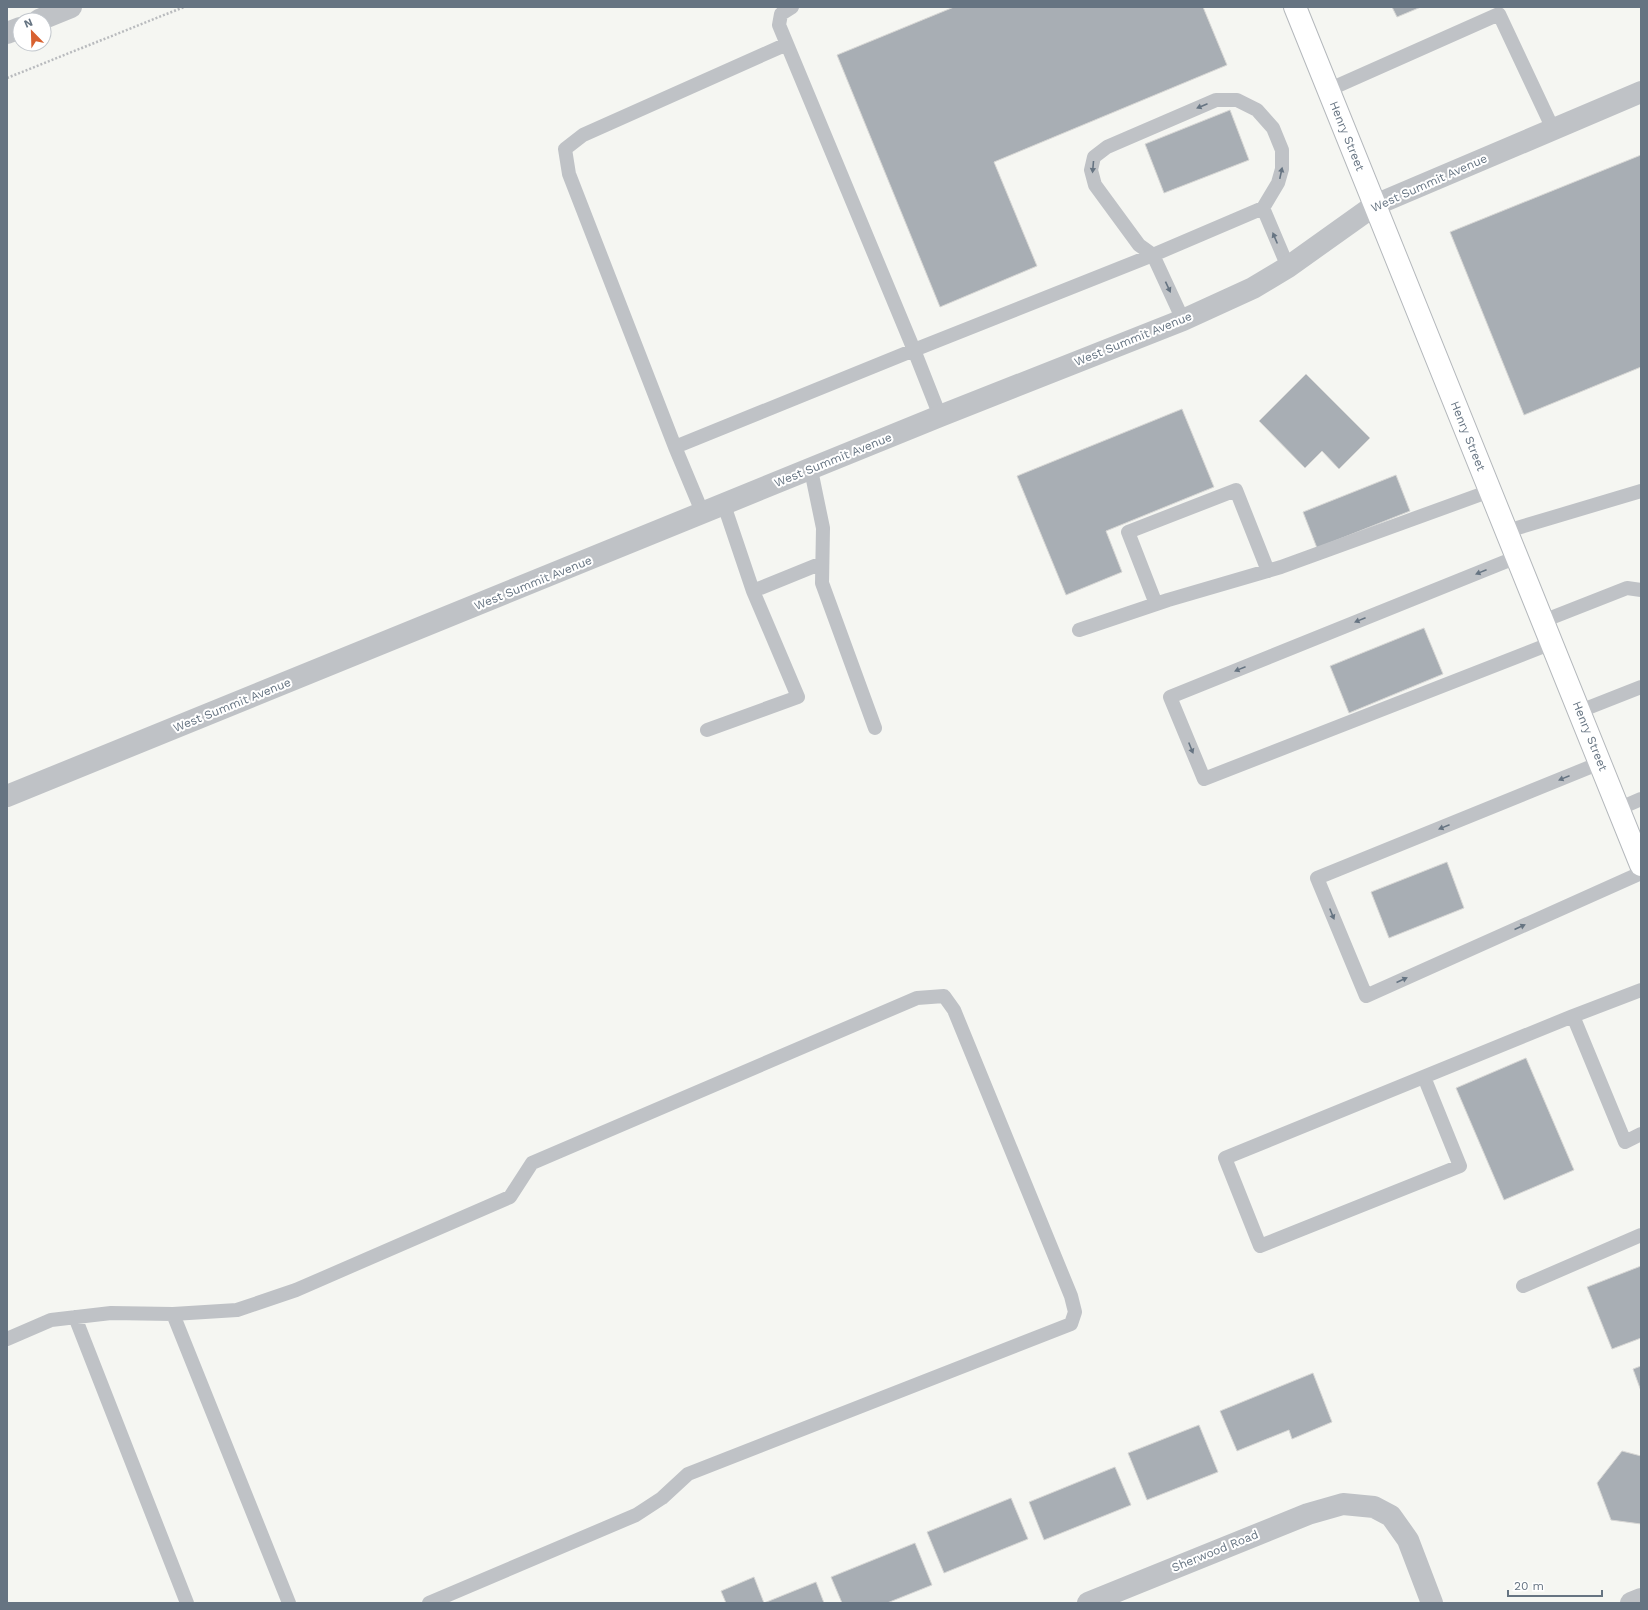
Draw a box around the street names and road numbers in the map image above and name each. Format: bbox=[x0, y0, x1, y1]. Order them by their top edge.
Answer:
street label: Henry Street bbox=[1327, 99, 1367, 173]
street label: West Summit Avenue bbox=[1369, 151, 1489, 215]
street label: West Summit Avenue bbox=[1072, 309, 1194, 369]
street label: Henry Street bbox=[1448, 399, 1488, 473]
street label: West Summit Avenue bbox=[772, 430, 894, 490]
street label: West Summit Avenue bbox=[472, 553, 594, 613]
street label: West Summit Avenue bbox=[171, 675, 293, 735]
street label: Henry Street bbox=[1570, 699, 1610, 773]
street label: Sherwood Road bbox=[1170, 1527, 1260, 1575]

